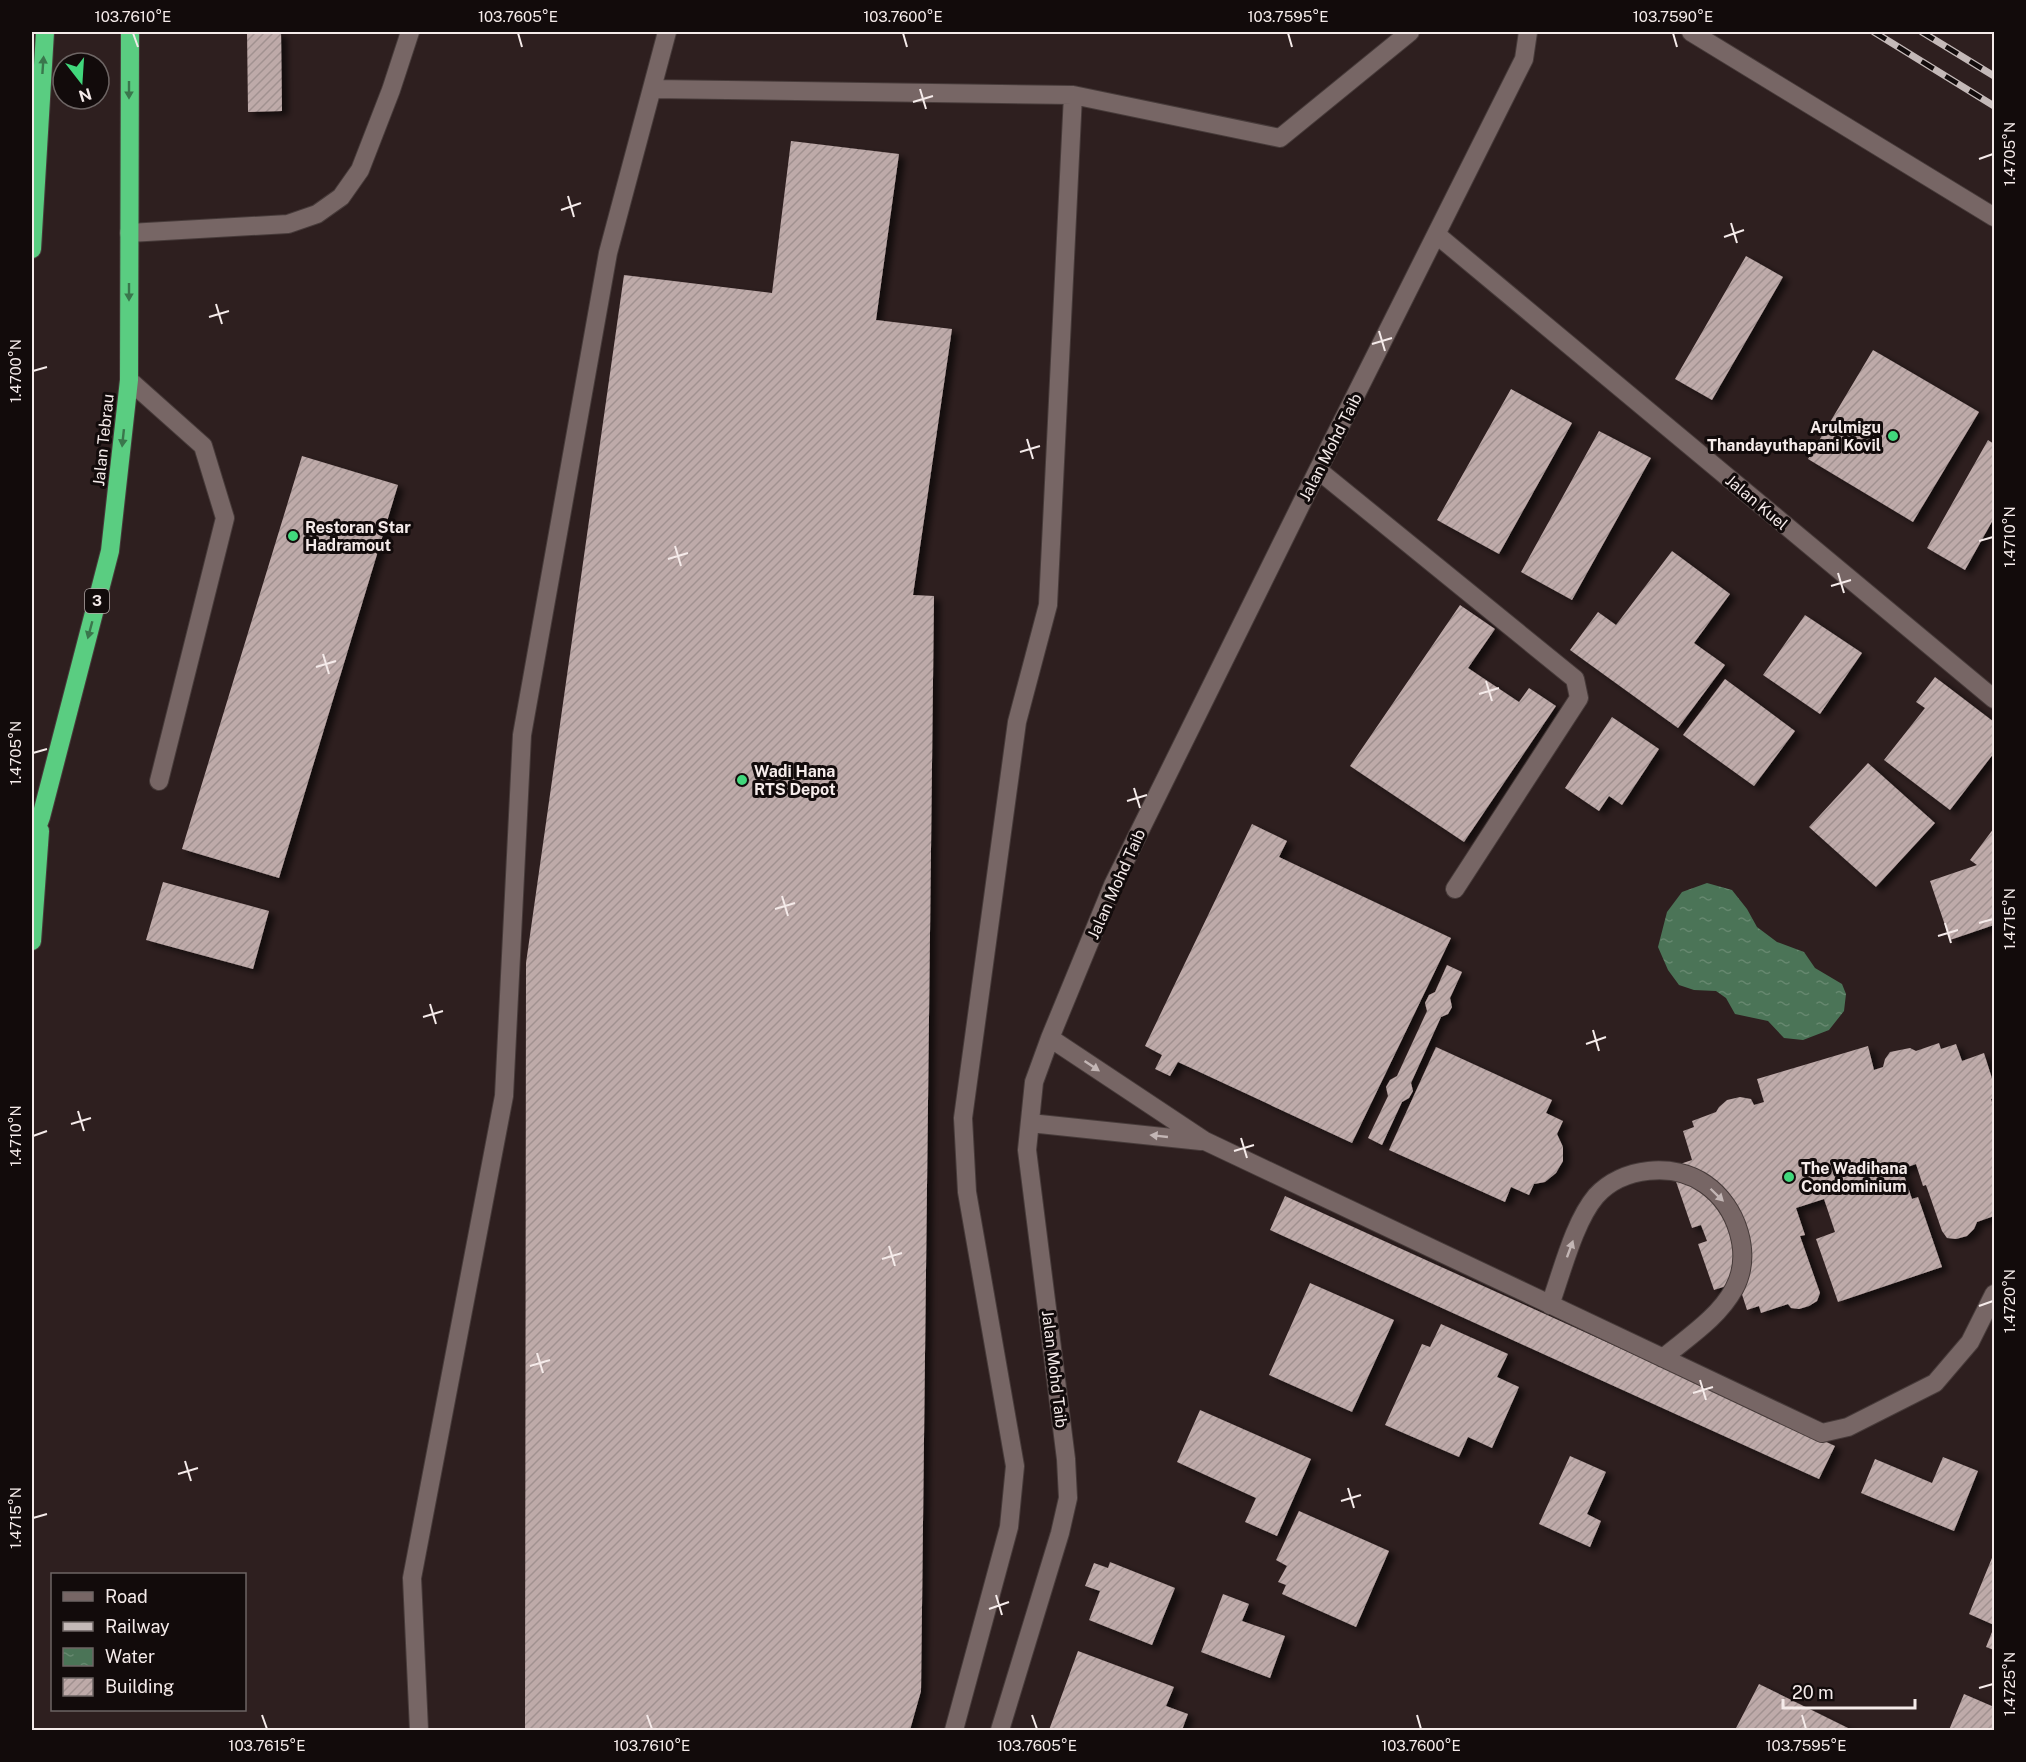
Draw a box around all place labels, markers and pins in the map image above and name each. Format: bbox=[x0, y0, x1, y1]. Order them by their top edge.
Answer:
place label: Arulmigu Thandayuthapani Kovil bbox=[1707, 418, 1881, 455]
marker: Arulmigu Thandayuthapani Kovil bbox=[1886, 429, 1900, 443]
place label: Restoran Star Hadramout bbox=[305, 518, 411, 555]
marker: Restoran Star Hadramout bbox=[286, 529, 300, 543]
place label: Wadi Hana RTS Depot bbox=[754, 762, 836, 799]
marker: Wadi Hana RTS Depot bbox=[735, 773, 749, 787]
place label: The Wadihana Condominium bbox=[1801, 1159, 1908, 1196]
marker: The Wadihana Condominium bbox=[1782, 1170, 1796, 1184]

